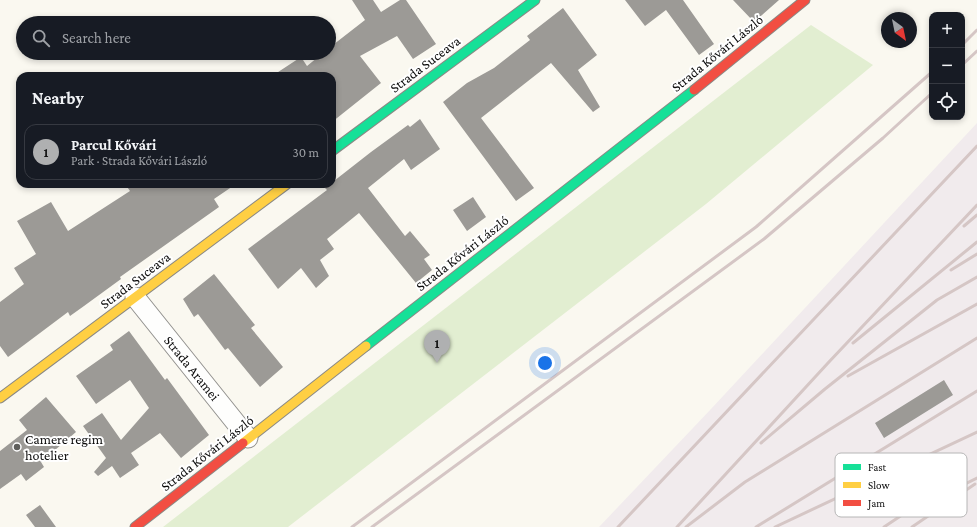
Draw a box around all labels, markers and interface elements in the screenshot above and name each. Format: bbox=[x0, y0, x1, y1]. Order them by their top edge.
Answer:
street label: Strada Kővári László bbox=[668, 11, 766, 95]
north arrow bbox=[881, 12, 917, 48]
map controls bbox=[929, 12, 965, 120]
button: + bbox=[929, 12, 965, 48]
search box bbox=[16, 16, 336, 60]
icon: search bbox=[30, 27, 52, 49]
text: Search here bbox=[62, 30, 131, 46]
street label: Strada Suceava bbox=[387, 32, 464, 96]
button: − bbox=[929, 48, 965, 84]
button: locate bbox=[929, 84, 965, 120]
text: Nearby bbox=[32, 89, 84, 108]
text: Parcul Kővári bbox=[71, 137, 156, 153]
text: 1 bbox=[44, 145, 48, 160]
text: 30 m bbox=[293, 145, 319, 160]
text: Park · Strada Kővári László bbox=[71, 153, 207, 168]
street label: Strada Kővári László bbox=[412, 212, 512, 294]
street label: Strada Suceava bbox=[97, 248, 174, 312]
pin: 1 bbox=[424, 330, 450, 363]
street label: Strada Aramei bbox=[161, 332, 223, 404]
your location bbox=[535, 353, 555, 373]
street label: Strada Kővári László bbox=[157, 412, 257, 494]
place label: Camere regim hotelier bbox=[25, 431, 103, 463]
marker: Camere regim hotelier bbox=[12, 442, 22, 452]
legend bbox=[835, 453, 967, 517]
text: Fast bbox=[868, 461, 887, 473]
text: Slow bbox=[868, 479, 890, 491]
text: Jam bbox=[867, 497, 885, 510]

